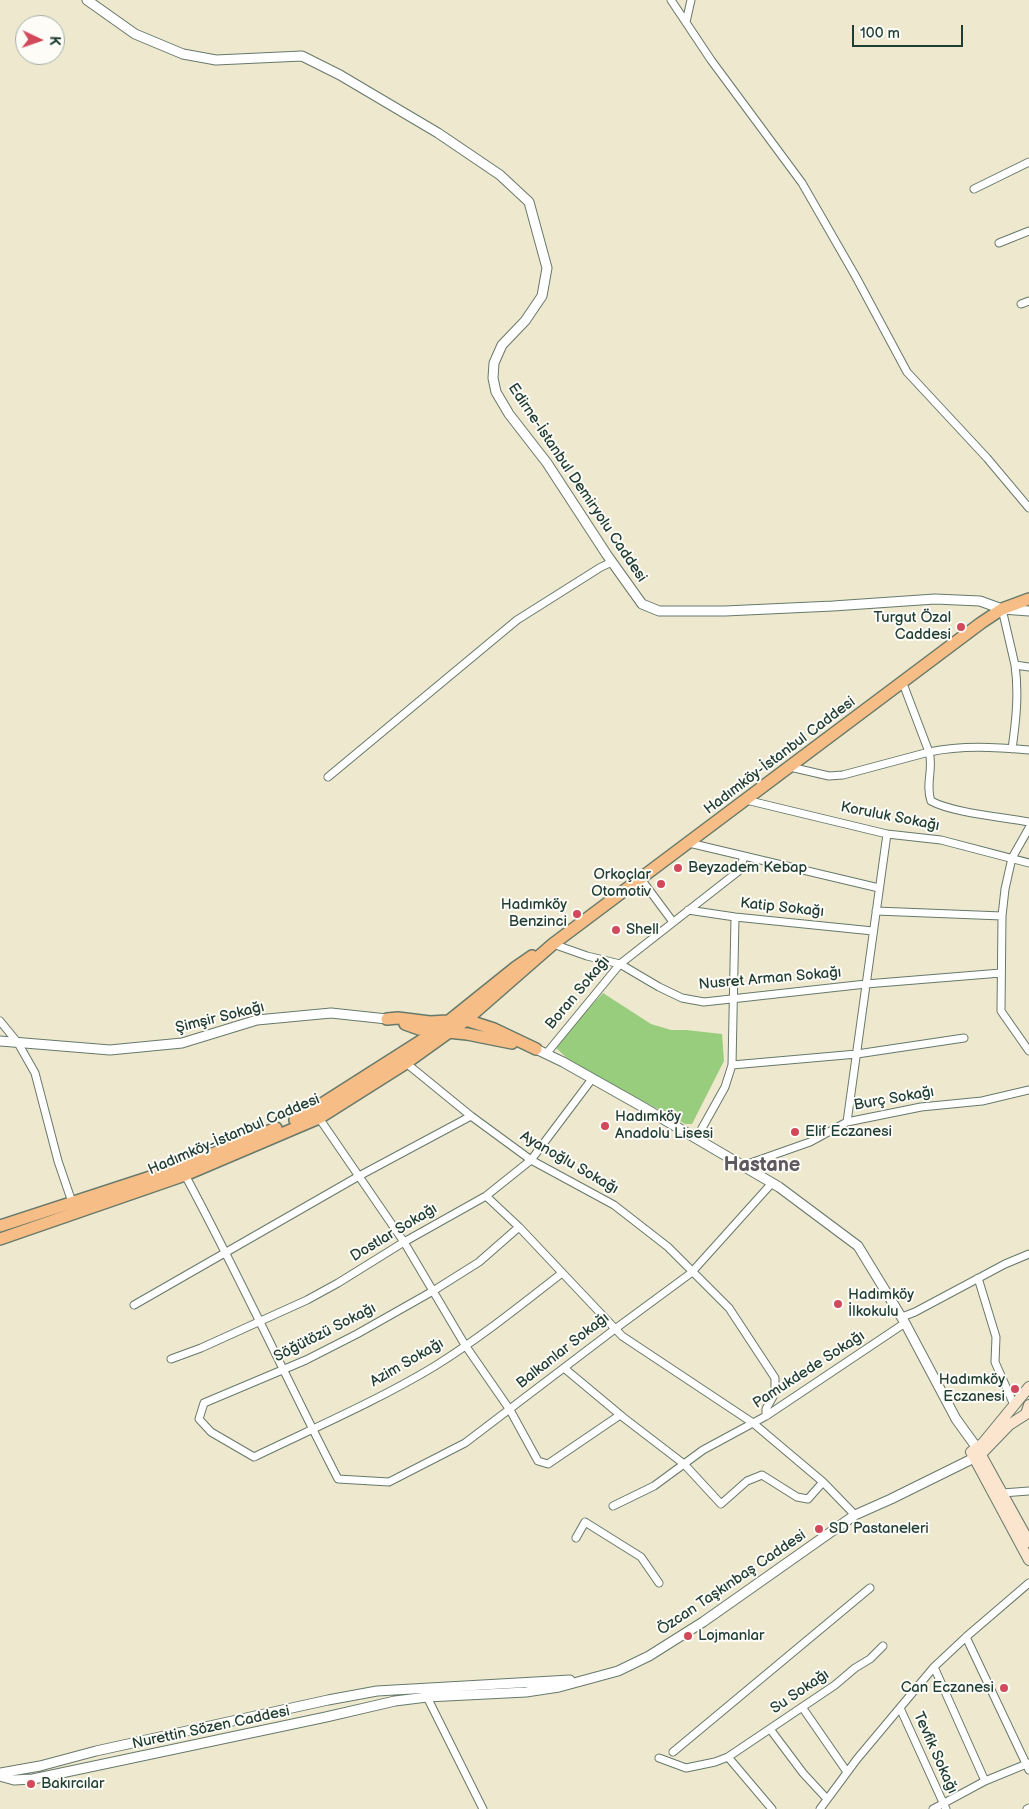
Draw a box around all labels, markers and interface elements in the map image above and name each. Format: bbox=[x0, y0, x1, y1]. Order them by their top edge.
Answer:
north arrow bbox=[15, 15, 65, 65]
scale bar bbox=[854, 15, 965, 47]
text: 100 m bbox=[860, 24, 900, 43]
text: K bbox=[46, 36, 63, 46]
street label: Edirne-İstanbul Demiryolu Caddesi bbox=[504, 380, 650, 586]
place label: Turgut Özal Caddesi bbox=[873, 609, 951, 644]
marker: Turgut Özal Caddesi bbox=[955, 621, 967, 633]
street label: Hadımköy-İstanbul Caddesi bbox=[701, 693, 859, 819]
street label: Koruluk Sokağı bbox=[839, 799, 941, 835]
place label: Beyzadem Kebap bbox=[688, 859, 807, 877]
marker: Beyzadem Kebap bbox=[672, 862, 684, 874]
place label: Orkoçlar Otomotiv bbox=[591, 866, 651, 901]
marker: Orkoçlar Otomotiv bbox=[655, 878, 667, 890]
street label: Katip Sokağı bbox=[739, 895, 825, 921]
place label: Hadımköy Benzinci bbox=[501, 896, 567, 931]
marker: Hadımköy Benzinci bbox=[571, 908, 583, 920]
place label: Shell bbox=[626, 921, 659, 939]
marker: Shell bbox=[610, 924, 622, 936]
street label: Boran Sokağı bbox=[542, 953, 614, 1033]
street label: Nusret Arman Sokağı bbox=[698, 964, 842, 994]
street label: Şimşir Sokağı bbox=[174, 998, 266, 1038]
street label: Burç Sokağı bbox=[852, 1083, 936, 1115]
street label: Hadımköy-İstanbul Caddesi bbox=[145, 1091, 323, 1179]
place label: Hadımköy Anadolu Lisesi bbox=[615, 1108, 713, 1143]
marker: Hadımköy Anadolu Lisesi bbox=[599, 1120, 611, 1132]
place label: Elif Eczanesi bbox=[805, 1123, 892, 1141]
marker: Elif Eczanesi bbox=[789, 1126, 801, 1138]
street label: Ayanoğlu Sokağı bbox=[517, 1128, 621, 1198]
district label: Hastane bbox=[724, 1154, 800, 1178]
street label: Dostlar Sokağı bbox=[347, 1200, 441, 1266]
place label: Hadımköy İlkokulu bbox=[848, 1286, 914, 1321]
marker: Hadımköy İlkokulu bbox=[832, 1298, 844, 1310]
street label: Söğütözü Sokağı bbox=[271, 1300, 379, 1366]
street label: Balkanlar Sokağı bbox=[513, 1309, 613, 1393]
street label: Pamukdede Sokağı bbox=[750, 1327, 868, 1413]
street label: Azim Sokağı bbox=[367, 1335, 447, 1391]
place label: Hadımköy Eczanesi bbox=[939, 1371, 1005, 1406]
marker: Hadımköy Eczanesi bbox=[1009, 1383, 1021, 1395]
place label: SD Pastaneleri bbox=[829, 1520, 929, 1538]
marker: SD Pastaneleri bbox=[813, 1523, 825, 1535]
street label: Özcan Taşkınbaş Caddesi bbox=[654, 1527, 810, 1639]
place label: Lojmanlar bbox=[698, 1627, 764, 1645]
marker: Lojmanlar bbox=[682, 1630, 694, 1642]
street label: Su Sokağı bbox=[767, 1666, 833, 1718]
place label: Can Eczanesi bbox=[901, 1679, 994, 1697]
marker: Can Eczanesi bbox=[998, 1682, 1010, 1694]
street label: Nurettin Sözen Caddesi bbox=[130, 1702, 292, 1754]
street label: Tevfik Sokağı bbox=[909, 1709, 961, 1797]
place label: Bakırcılar bbox=[41, 1775, 104, 1793]
marker: Bakırcılar bbox=[25, 1778, 37, 1790]

